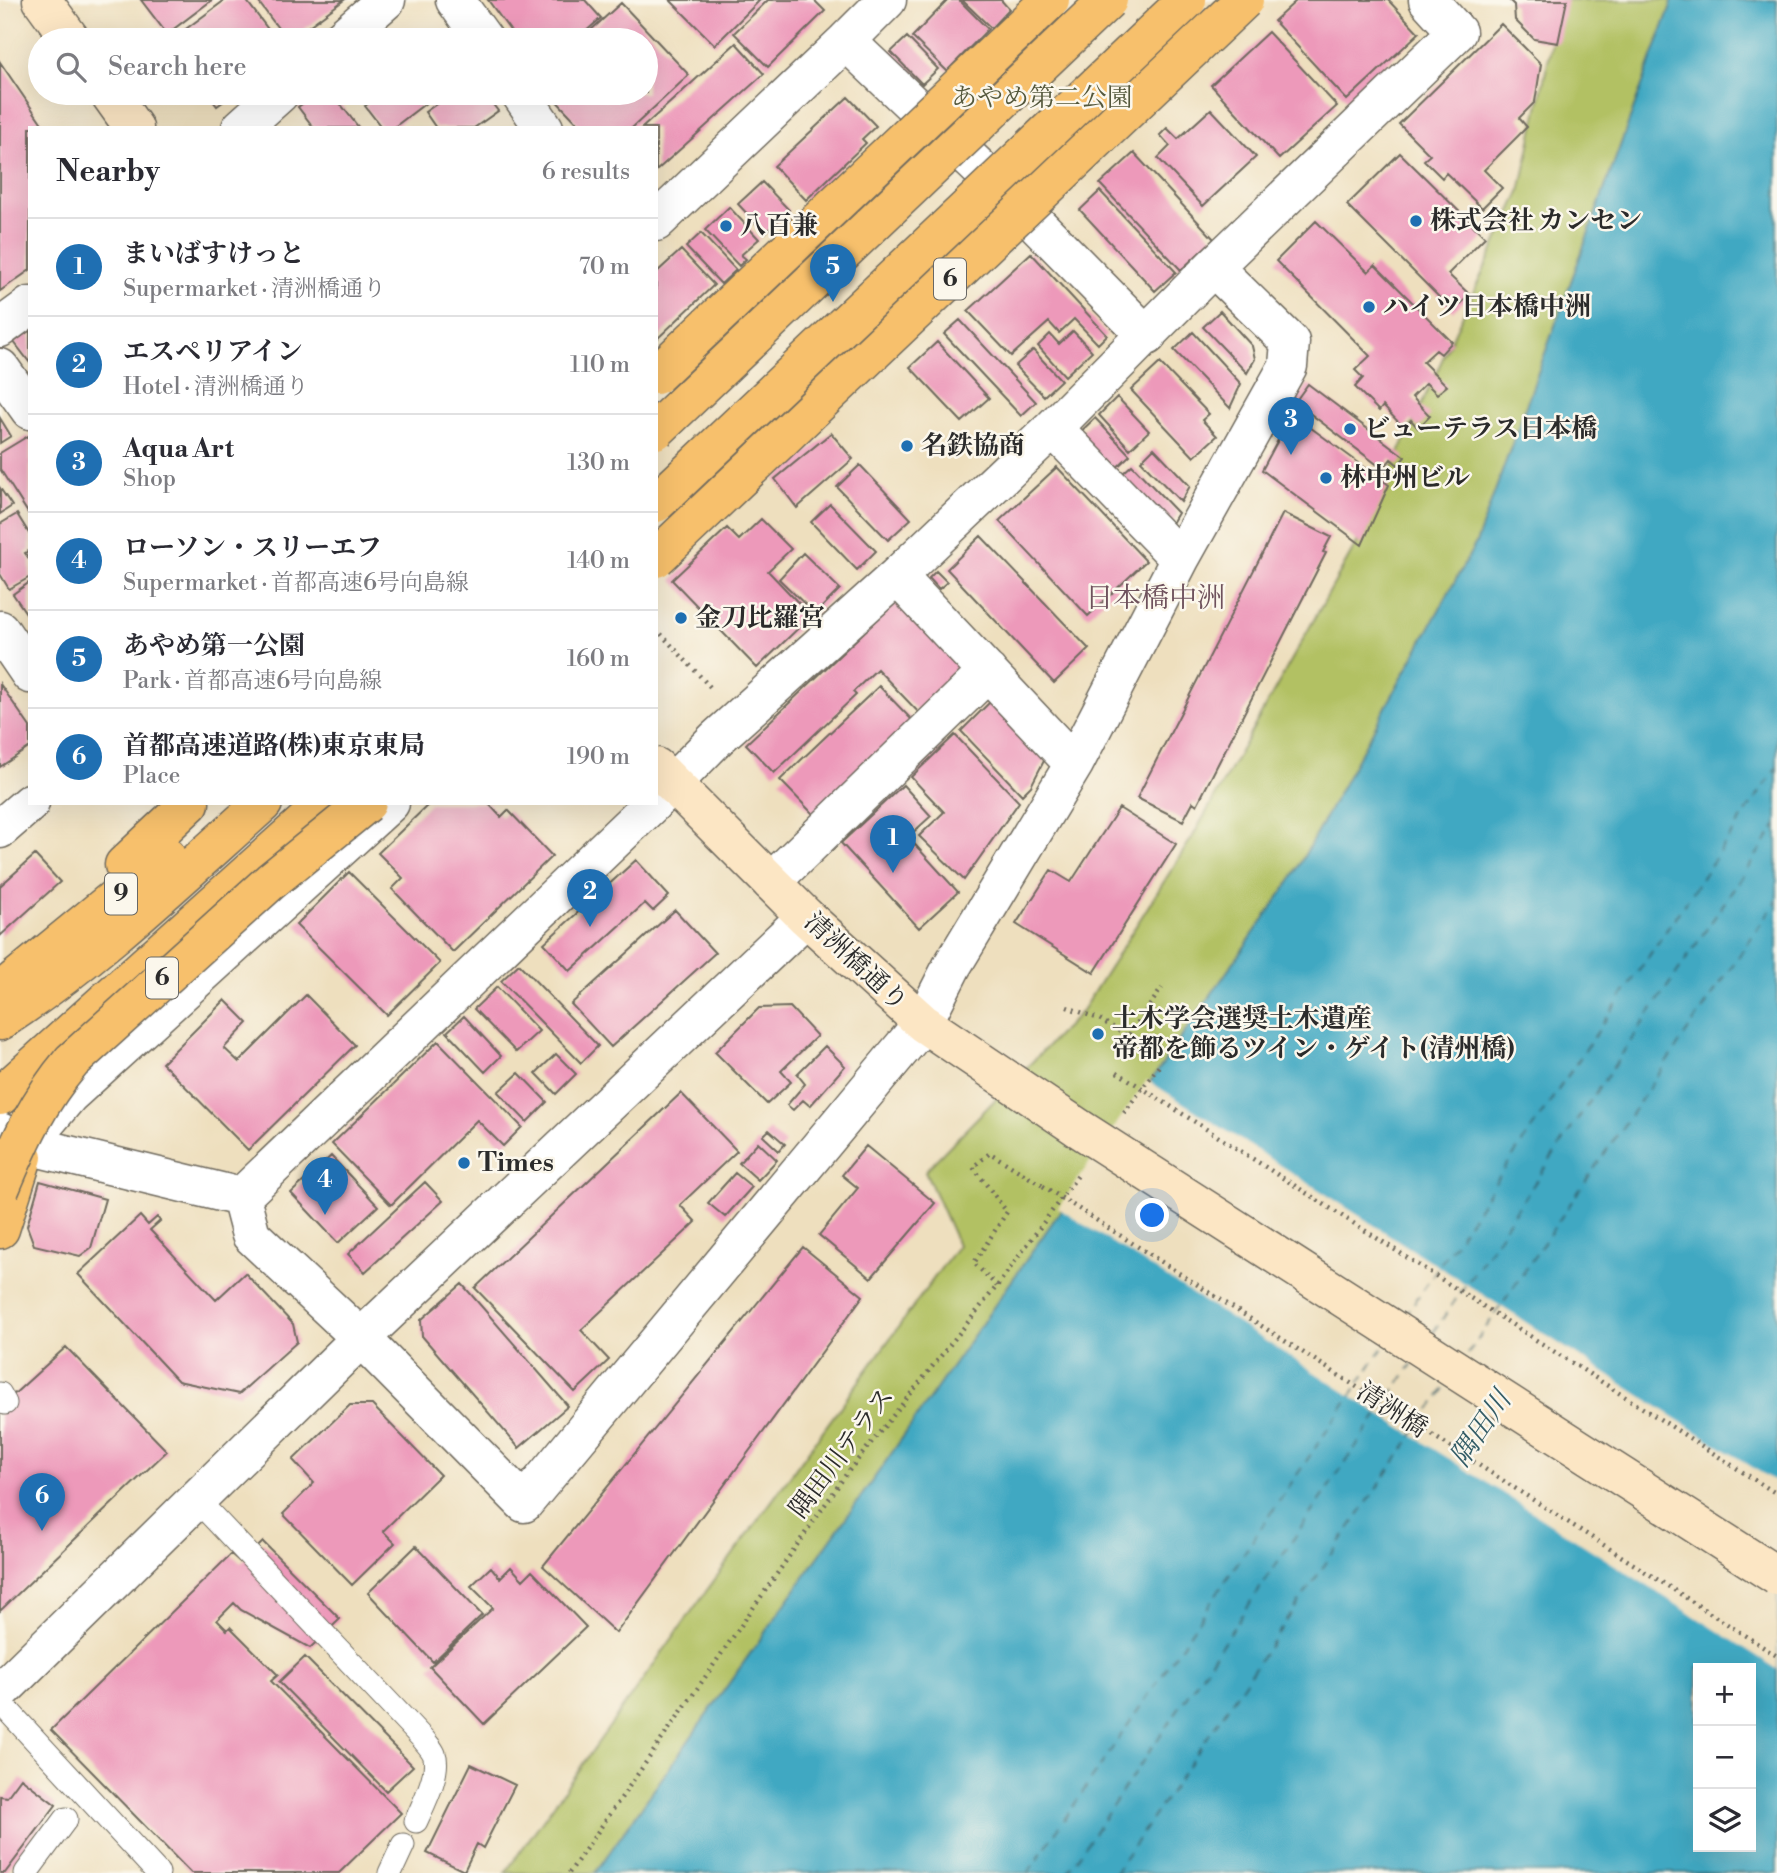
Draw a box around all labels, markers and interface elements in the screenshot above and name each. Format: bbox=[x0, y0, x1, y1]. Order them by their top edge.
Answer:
search box bbox=[28, 28, 658, 105]
icon: search bbox=[52, 48, 90, 86]
text: Search here bbox=[108, 51, 247, 83]
park label: あやめ第二公園 bbox=[951, 82, 1133, 114]
text: Nearby bbox=[56, 153, 160, 191]
text: 6 results bbox=[542, 158, 630, 186]
place label: 株式会社 カンセン bbox=[1430, 205, 1642, 237]
place label: 八百兼 bbox=[740, 210, 818, 242]
marker: 株式会社 カンセン bbox=[1408, 213, 1424, 229]
marker: 八百兼 bbox=[718, 218, 734, 234]
text: まいばすけっと bbox=[123, 238, 305, 270]
pin: 5 bbox=[810, 244, 856, 302]
text: 1 bbox=[73, 253, 85, 281]
text: 70 m bbox=[579, 253, 630, 281]
road number: 6 bbox=[934, 258, 966, 300]
text: Supermarket · 清洲橋通り bbox=[123, 275, 386, 303]
place label: ハイツ日本橋中洲 bbox=[1383, 291, 1591, 323]
marker: ハイツ日本橋中洲 bbox=[1361, 299, 1377, 315]
text: エスペリアイン bbox=[123, 336, 303, 368]
text: 2 bbox=[72, 351, 86, 379]
text: 110 m bbox=[570, 351, 630, 379]
text: Hotel · 清洲橋通り bbox=[123, 373, 309, 401]
pin: 3 bbox=[1268, 397, 1314, 455]
place label: ビューテラス日本橋 bbox=[1364, 413, 1597, 445]
marker: ビューテラス日本橋 bbox=[1342, 421, 1358, 437]
place label: 名鉄協商 bbox=[921, 430, 1025, 462]
text: Aqua Art bbox=[123, 433, 234, 465]
marker: 名鉄協商 bbox=[899, 438, 915, 454]
text: 3 bbox=[72, 449, 86, 477]
text: 130 m bbox=[567, 449, 630, 477]
place label: 林中州ビル bbox=[1340, 462, 1470, 494]
text: Shop bbox=[123, 465, 176, 493]
marker: 林中州ビル bbox=[1318, 470, 1334, 486]
text: ローソン・スリーエフ bbox=[123, 532, 382, 564]
text: 4 bbox=[71, 547, 87, 575]
text: 140 m bbox=[567, 547, 630, 575]
text: Supermarket · 首都高速6号向島線 bbox=[123, 569, 469, 597]
district label: 日本橋中洲 bbox=[1085, 581, 1225, 616]
place label: 金刀比羅宮 bbox=[695, 602, 825, 634]
marker: 金刀比羅宮 bbox=[673, 610, 689, 626]
text: あやめ第一公園 bbox=[123, 630, 305, 662]
text: 5 bbox=[72, 645, 86, 673]
text: 160 m bbox=[567, 645, 630, 673]
text: Park · 首都高速6号向島線 bbox=[123, 667, 382, 695]
text: 首都高速道路(株)東京東局 bbox=[123, 730, 425, 762]
text: 6 bbox=[72, 743, 86, 771]
text: 190 m bbox=[567, 743, 630, 771]
text: Place bbox=[123, 762, 180, 790]
pin: 1 bbox=[870, 815, 916, 873]
pin: 2 bbox=[567, 869, 613, 927]
road number: 9 bbox=[105, 874, 137, 914]
street label: 清洲橋通り bbox=[798, 906, 914, 1018]
road number: 6 bbox=[146, 958, 178, 998]
place label: 土木学会選奨土木遺産 帝都を飾るツイン・ゲイト(清州橋) bbox=[1112, 1003, 1514, 1065]
marker: 土木学会選奨土木遺産 帝都を飾るツイン・ゲイト(清州橋) bbox=[1090, 1026, 1106, 1042]
place label: Times bbox=[478, 1147, 554, 1179]
marker: Times bbox=[456, 1155, 472, 1171]
pin: 4 bbox=[302, 1157, 348, 1215]
your location bbox=[1135, 1198, 1169, 1232]
street label: 清洲橋 bbox=[1351, 1375, 1433, 1445]
street label: 隅田川テラス bbox=[783, 1381, 901, 1525]
water label: 隅田川 bbox=[1443, 1382, 1521, 1474]
pin: 6 bbox=[19, 1473, 65, 1531]
map controls bbox=[1693, 1663, 1756, 1852]
button: + bbox=[1693, 1663, 1756, 1726]
button: − bbox=[1693, 1726, 1756, 1789]
button: layers bbox=[1693, 1789, 1756, 1852]

